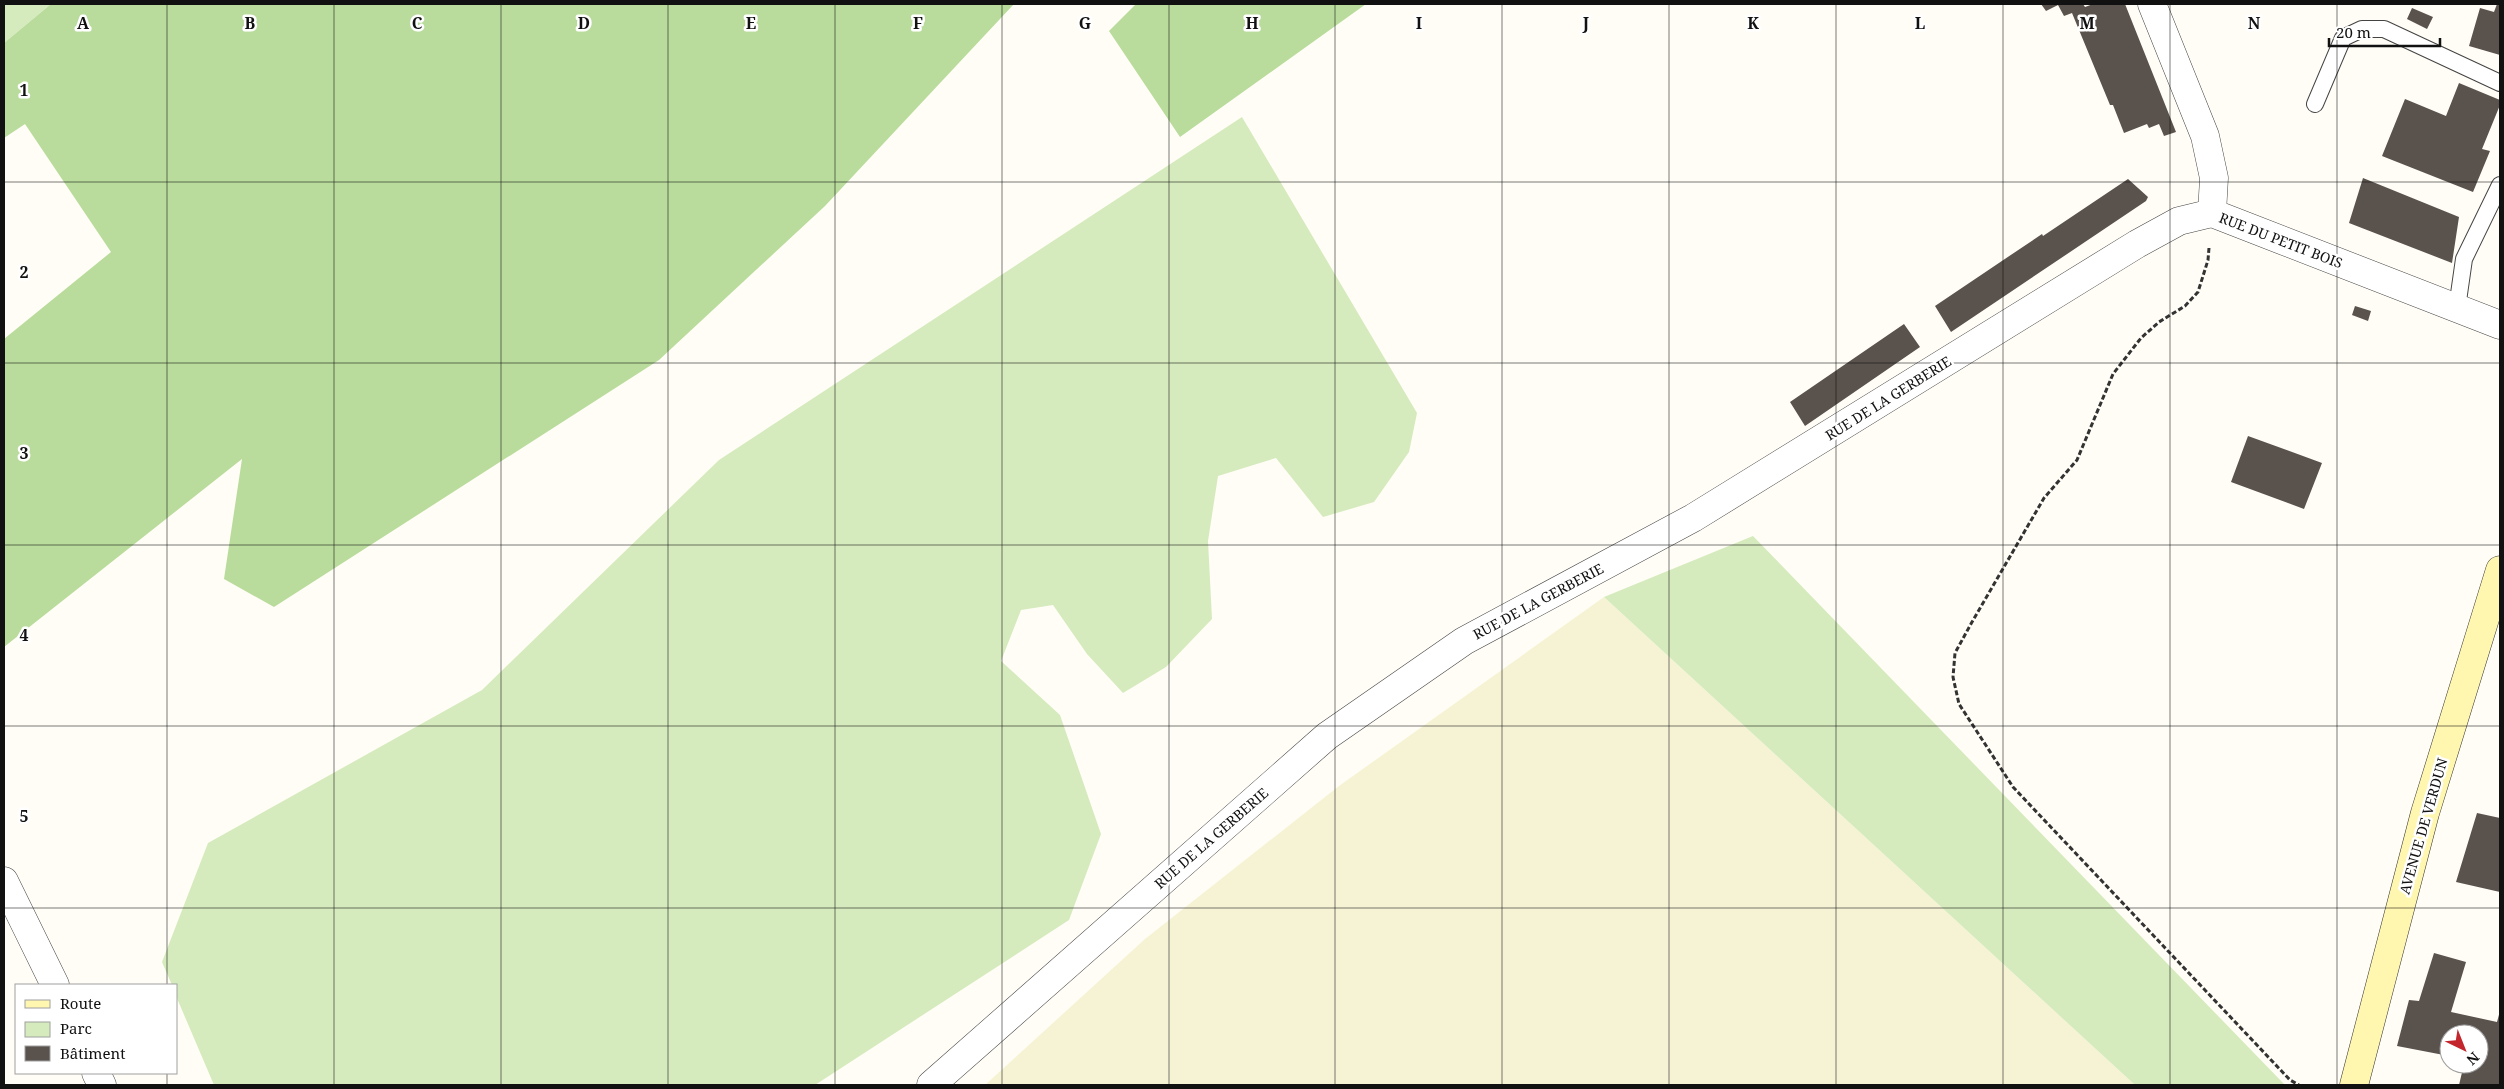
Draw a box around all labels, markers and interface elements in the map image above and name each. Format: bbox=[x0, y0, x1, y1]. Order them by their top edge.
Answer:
text: A bbox=[77, 12, 90, 34]
text: B bbox=[245, 12, 256, 34]
text: C bbox=[412, 12, 423, 34]
text: D bbox=[578, 12, 590, 34]
text: E bbox=[746, 12, 756, 34]
text: F bbox=[913, 12, 923, 34]
text: G bbox=[1079, 12, 1091, 34]
text: H bbox=[1245, 12, 1259, 34]
text: I bbox=[1416, 12, 1422, 34]
text: J bbox=[1582, 12, 1590, 34]
text: K bbox=[1747, 12, 1759, 34]
text: L bbox=[1915, 12, 1925, 34]
text: M bbox=[2079, 12, 2095, 34]
text: N bbox=[2248, 12, 2261, 34]
scale bar bbox=[2329, 15, 2440, 47]
text: 20 m bbox=[2336, 22, 2371, 42]
text: 1 bbox=[19, 79, 29, 101]
street label: RUE DU PETIT BOIS bbox=[2217, 208, 2345, 272]
text: 2 bbox=[19, 261, 29, 283]
street label: RUE DE LA GERBERIE bbox=[1821, 351, 1955, 444]
text: 3 bbox=[19, 442, 29, 464]
street label: RUE DE LA GERBERIE bbox=[1470, 558, 1607, 643]
text: 4 bbox=[19, 624, 29, 646]
street label: AVENUE DE VERDUN bbox=[2394, 755, 2452, 896]
street label: RUE DE LA GERBERIE bbox=[1150, 783, 1272, 893]
text: 5 bbox=[19, 805, 29, 827]
legend bbox=[15, 984, 178, 1074]
text: Route bbox=[60, 993, 101, 1013]
text: Parc bbox=[60, 1018, 92, 1038]
north arrow bbox=[2439, 1024, 2489, 1074]
text: Bâtiment bbox=[60, 1043, 126, 1063]
text: N bbox=[2463, 1048, 2484, 1070]

